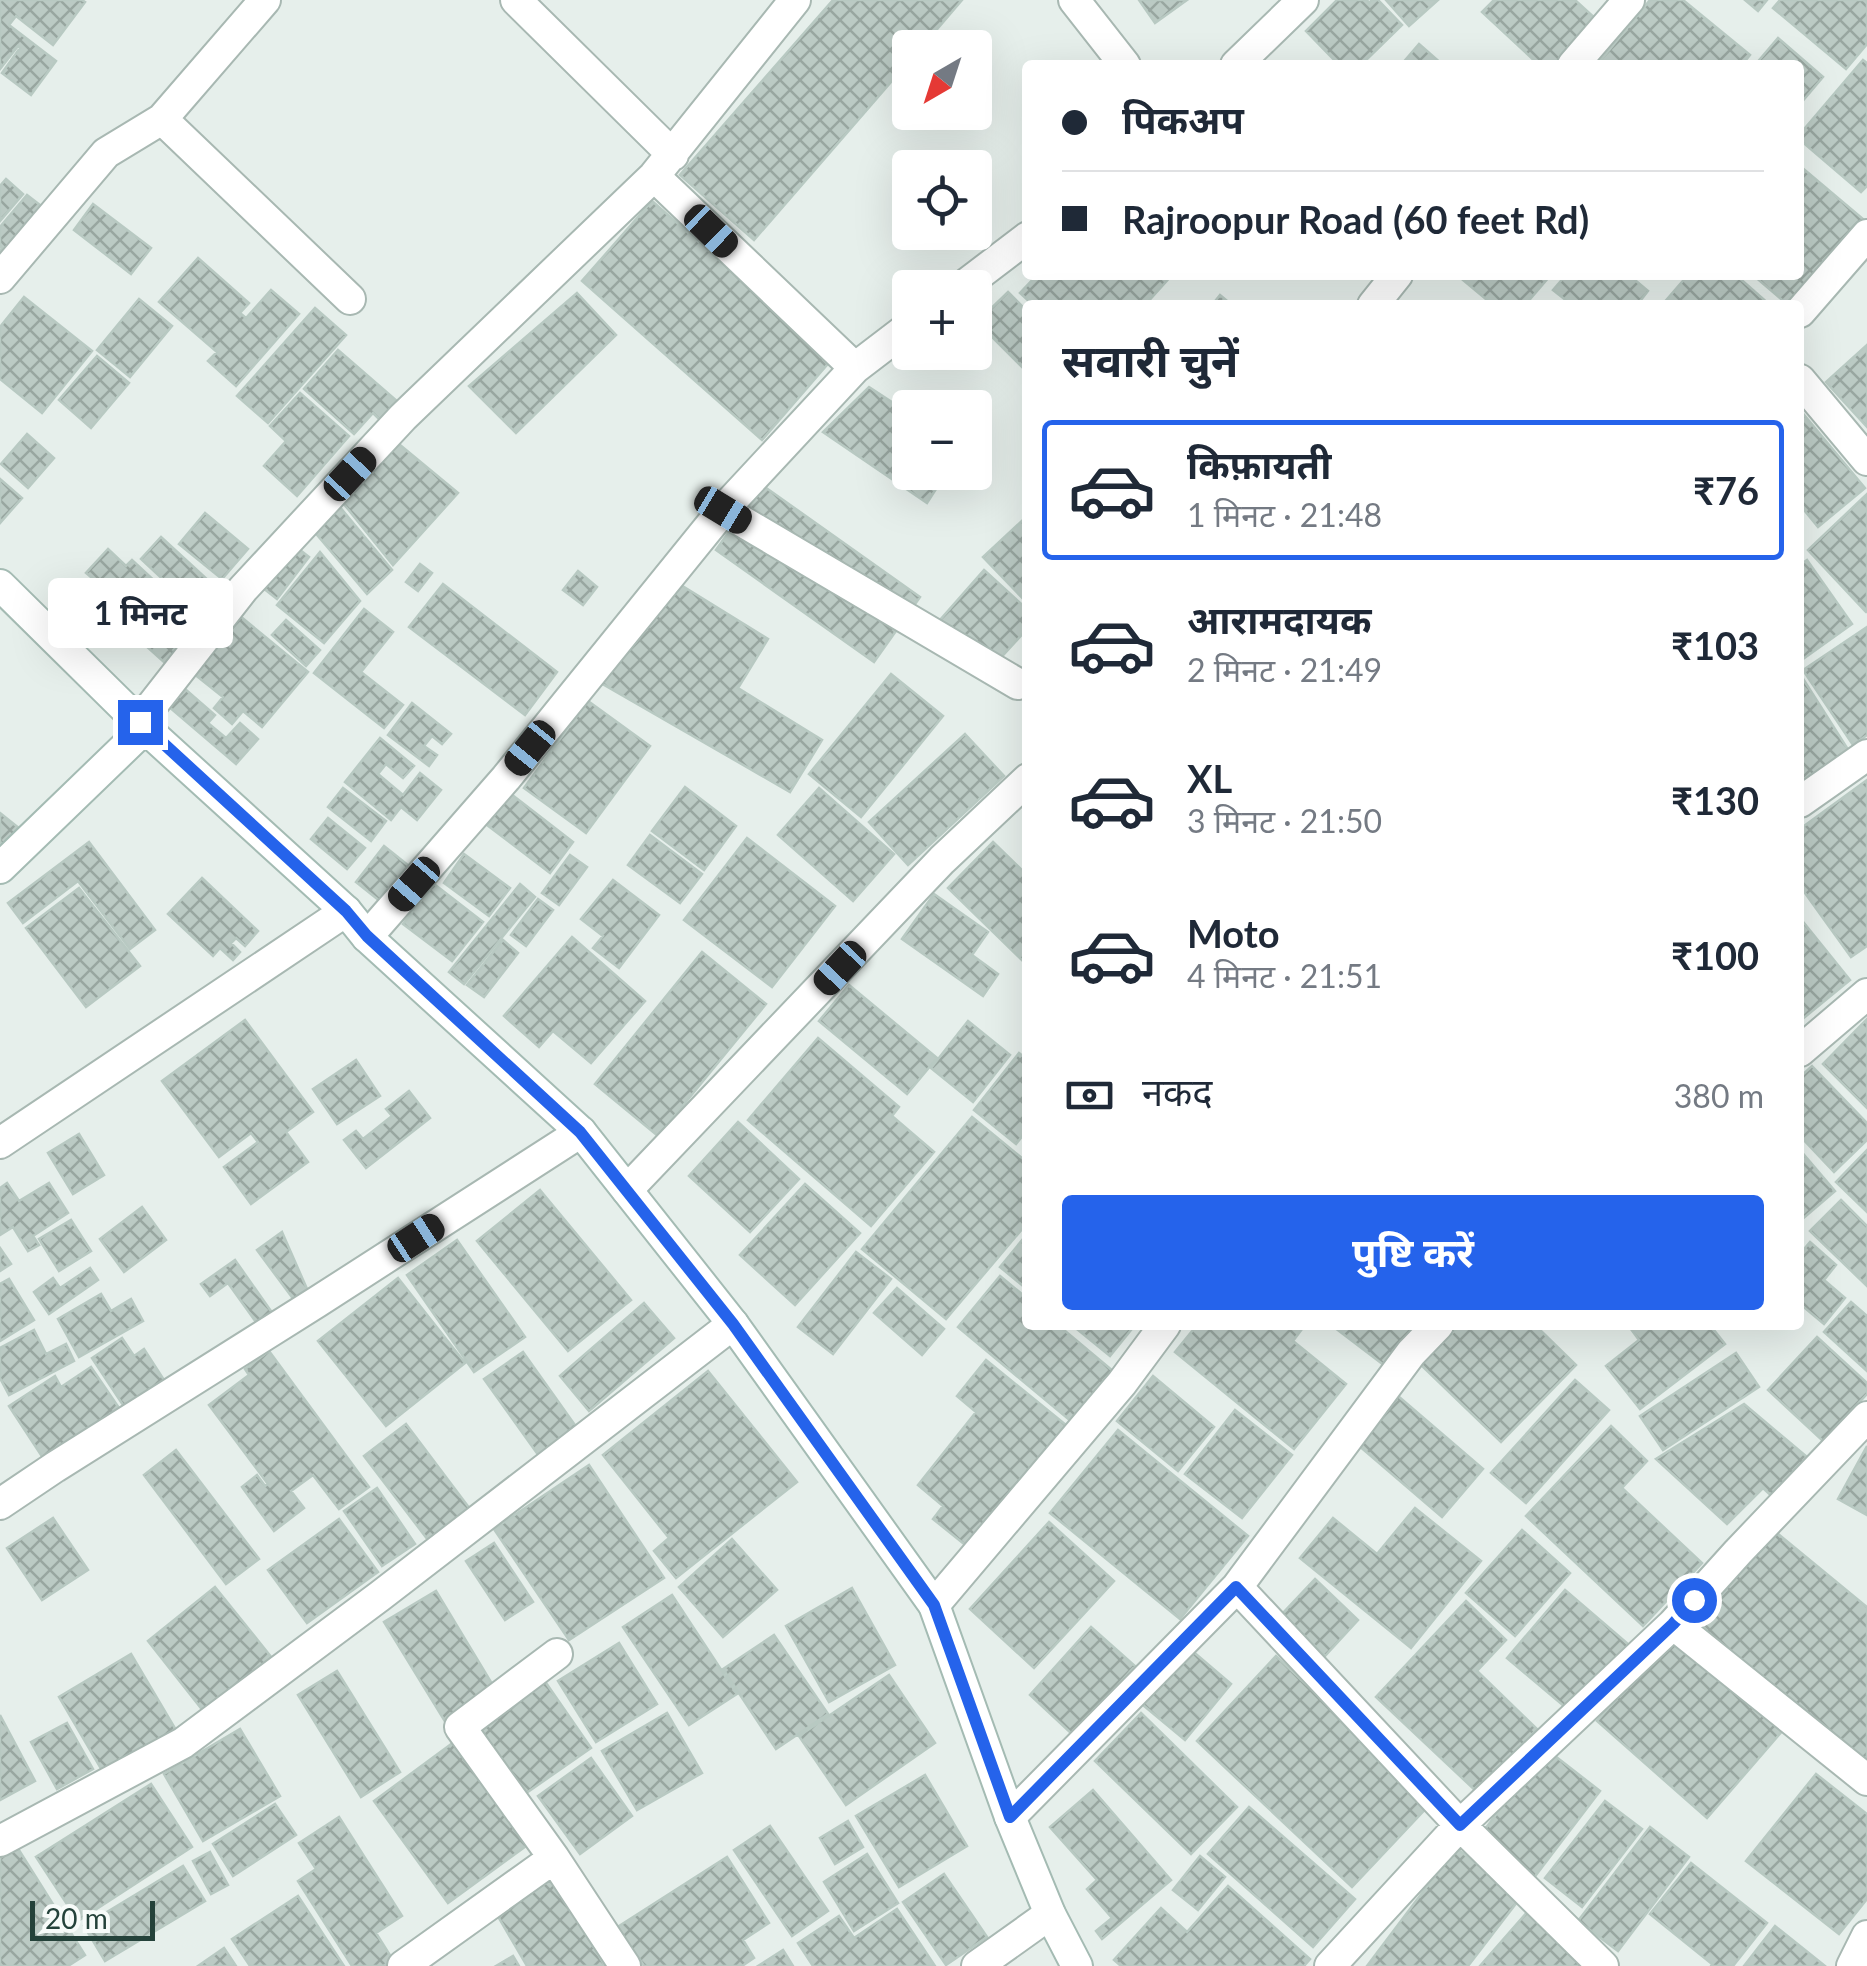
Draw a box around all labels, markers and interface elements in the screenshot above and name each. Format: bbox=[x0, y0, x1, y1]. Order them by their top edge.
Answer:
north arrow bbox=[892, 30, 992, 130]
map controls bbox=[892, 30, 992, 490]
text: पिकअप bbox=[1122, 96, 1244, 142]
button: locate bbox=[892, 150, 992, 250]
text: Rajroopur Road (60 feet Rd) bbox=[1122, 196, 1589, 242]
car bbox=[679, 199, 743, 263]
button: + bbox=[892, 270, 992, 370]
text: सवारी चुनें bbox=[1062, 333, 1239, 387]
button: − bbox=[892, 390, 992, 490]
text: किफ़ायती bbox=[1187, 441, 1331, 487]
car bbox=[319, 442, 381, 506]
icon: car bbox=[1067, 445, 1157, 535]
text: ₹76 bbox=[1693, 467, 1759, 513]
car bbox=[690, 482, 756, 538]
text: 1 मिनट · 21:48 bbox=[1187, 495, 1382, 534]
callout: 1 मिनट bbox=[48, 577, 232, 647]
text: 1 मिनट bbox=[94, 593, 187, 632]
text: आरामदायक bbox=[1187, 596, 1371, 642]
icon: car bbox=[1067, 600, 1157, 690]
text: ₹103 bbox=[1671, 622, 1759, 668]
text: 2 मिनट · 21:49 bbox=[1187, 650, 1382, 689]
route end bbox=[118, 700, 163, 745]
car bbox=[499, 715, 561, 781]
icon: car bbox=[1067, 755, 1157, 845]
text: XL bbox=[1187, 755, 1232, 801]
text: ₹130 bbox=[1671, 777, 1759, 823]
text: 3 मिनट · 21:50 bbox=[1187, 801, 1382, 840]
car bbox=[383, 852, 445, 916]
icon: car bbox=[1067, 910, 1157, 1000]
text: Moto bbox=[1187, 910, 1280, 956]
text: ₹100 bbox=[1671, 932, 1759, 978]
car bbox=[809, 936, 871, 1000]
text: 4 मिनट · 21:51 bbox=[1187, 956, 1382, 995]
icon: cash bbox=[1062, 1068, 1117, 1123]
text: नकद bbox=[1142, 1068, 1212, 1114]
text: 380 m bbox=[1674, 1076, 1764, 1115]
button: पुष्टि करें bbox=[1062, 1195, 1764, 1310]
car bbox=[383, 1209, 449, 1267]
route start bbox=[1672, 1578, 1717, 1623]
scale bar bbox=[30, 1896, 155, 1940]
text: 20 m bbox=[45, 1901, 108, 1935]

